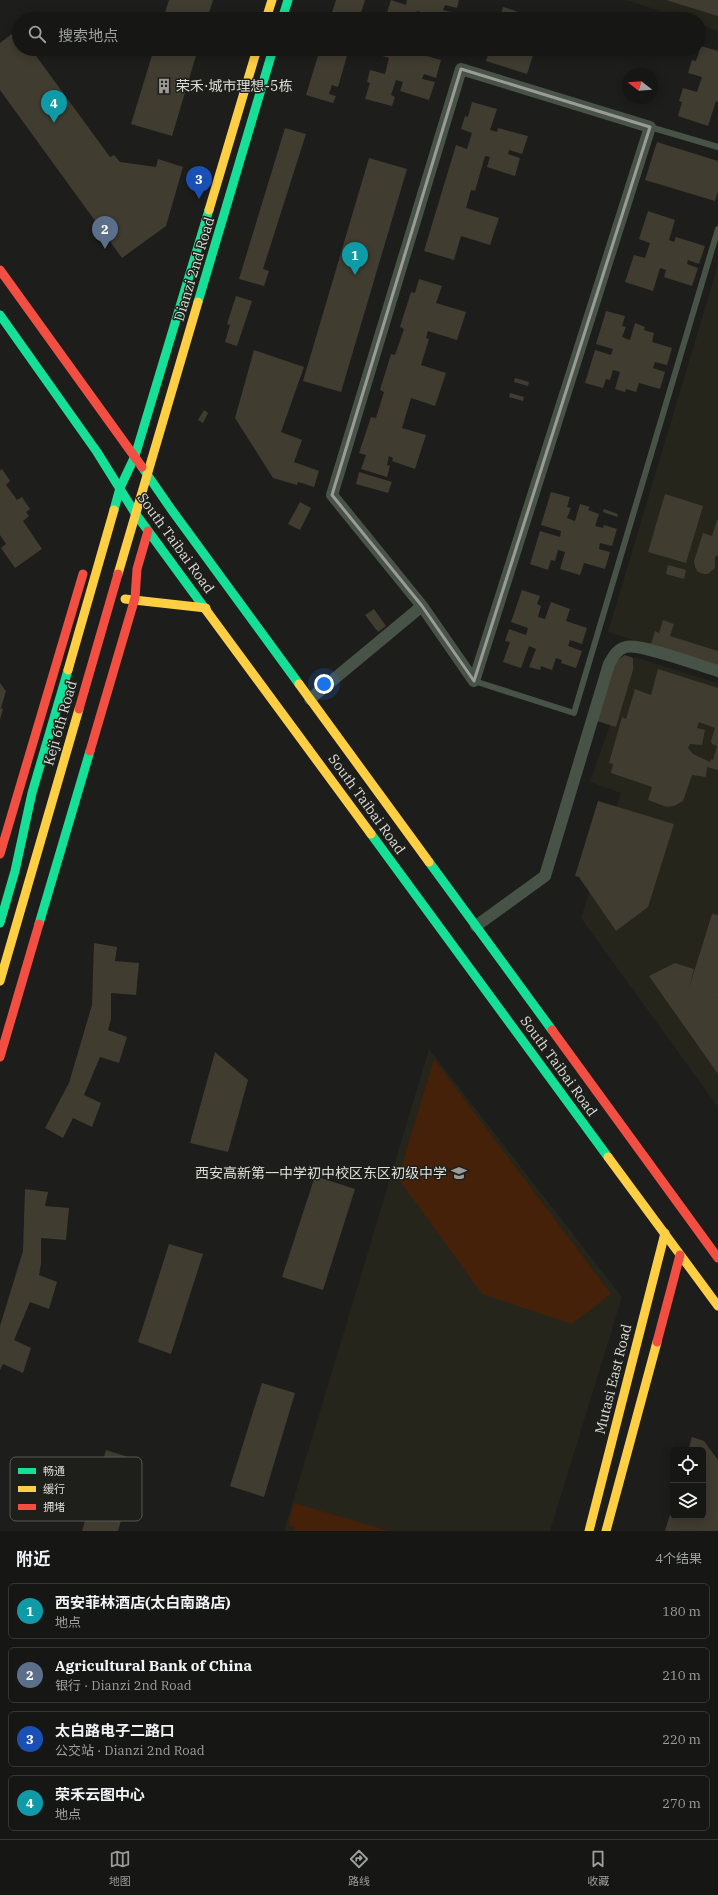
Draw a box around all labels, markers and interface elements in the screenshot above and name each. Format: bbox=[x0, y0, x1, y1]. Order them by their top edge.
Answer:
search box bbox=[12, 12, 706, 56]
icon: search bbox=[26, 23, 48, 45]
text: 搜索地点 bbox=[58, 26, 118, 45]
north arrow bbox=[622, 68, 658, 104]
building icon: 荣禾·城市理想-5栋 bbox=[155, 77, 173, 95]
place label: 荣禾·城市理想-5栋 bbox=[176, 77, 292, 95]
pin: 4 bbox=[41, 90, 67, 123]
pin: 3 bbox=[186, 166, 212, 199]
street label: Dianzi 2nd Road bbox=[170, 214, 219, 323]
pin: 2 bbox=[92, 216, 118, 249]
pin: 1 bbox=[342, 242, 368, 275]
street label: South Taibai Road bbox=[134, 489, 219, 597]
your location bbox=[314, 674, 334, 694]
street label: Keji 6th Road bbox=[39, 678, 81, 768]
street label: South Taibai Road bbox=[325, 750, 410, 858]
street label: South Taibai Road bbox=[517, 1012, 602, 1120]
place label: 西安高新第一中学初中校区东区初级中学 bbox=[195, 1164, 447, 1182]
school or university icon: 西安高新第一中学初中校区东区初级中学 bbox=[450, 1164, 468, 1182]
street label: Mutasi East Road bbox=[591, 1322, 636, 1436]
map controls bbox=[670, 1447, 706, 1519]
button: locate bbox=[670, 1447, 706, 1483]
legend bbox=[10, 1457, 142, 1521]
text: 畅通 bbox=[43, 1464, 65, 1478]
text: 缓行 bbox=[43, 1482, 65, 1496]
button: layers bbox=[670, 1483, 706, 1519]
text: 拥堵 bbox=[43, 1500, 65, 1514]
text: 附近 bbox=[16, 1548, 50, 1570]
text: 4个结果 bbox=[655, 1550, 702, 1567]
text: 西安菲林酒店(太白南路店) bbox=[55, 1593, 231, 1612]
text: 1 bbox=[26, 1603, 34, 1620]
text: 180 m bbox=[662, 1603, 701, 1620]
text: 地点 bbox=[55, 1614, 81, 1631]
text: Agricultural Bank of China bbox=[55, 1656, 252, 1675]
text: 2 bbox=[26, 1667, 34, 1684]
text: 210 m bbox=[662, 1667, 701, 1684]
text: 银行 · Dianzi 2nd Road bbox=[55, 1677, 192, 1694]
text: 太白路电子二路口 bbox=[55, 1721, 175, 1740]
text: 3 bbox=[26, 1731, 34, 1748]
text: 220 m bbox=[662, 1731, 701, 1748]
text: 公交站 · Dianzi 2nd Road bbox=[55, 1742, 205, 1759]
text: 荣禾云图中心 bbox=[55, 1785, 145, 1804]
text: 4 bbox=[26, 1795, 34, 1812]
text: 270 m bbox=[662, 1795, 701, 1812]
text: 地点 bbox=[55, 1806, 81, 1823]
tab: 地图 bbox=[109, 1848, 131, 1888]
tab: 路线 bbox=[348, 1848, 370, 1888]
tab: 收藏 bbox=[587, 1848, 609, 1888]

